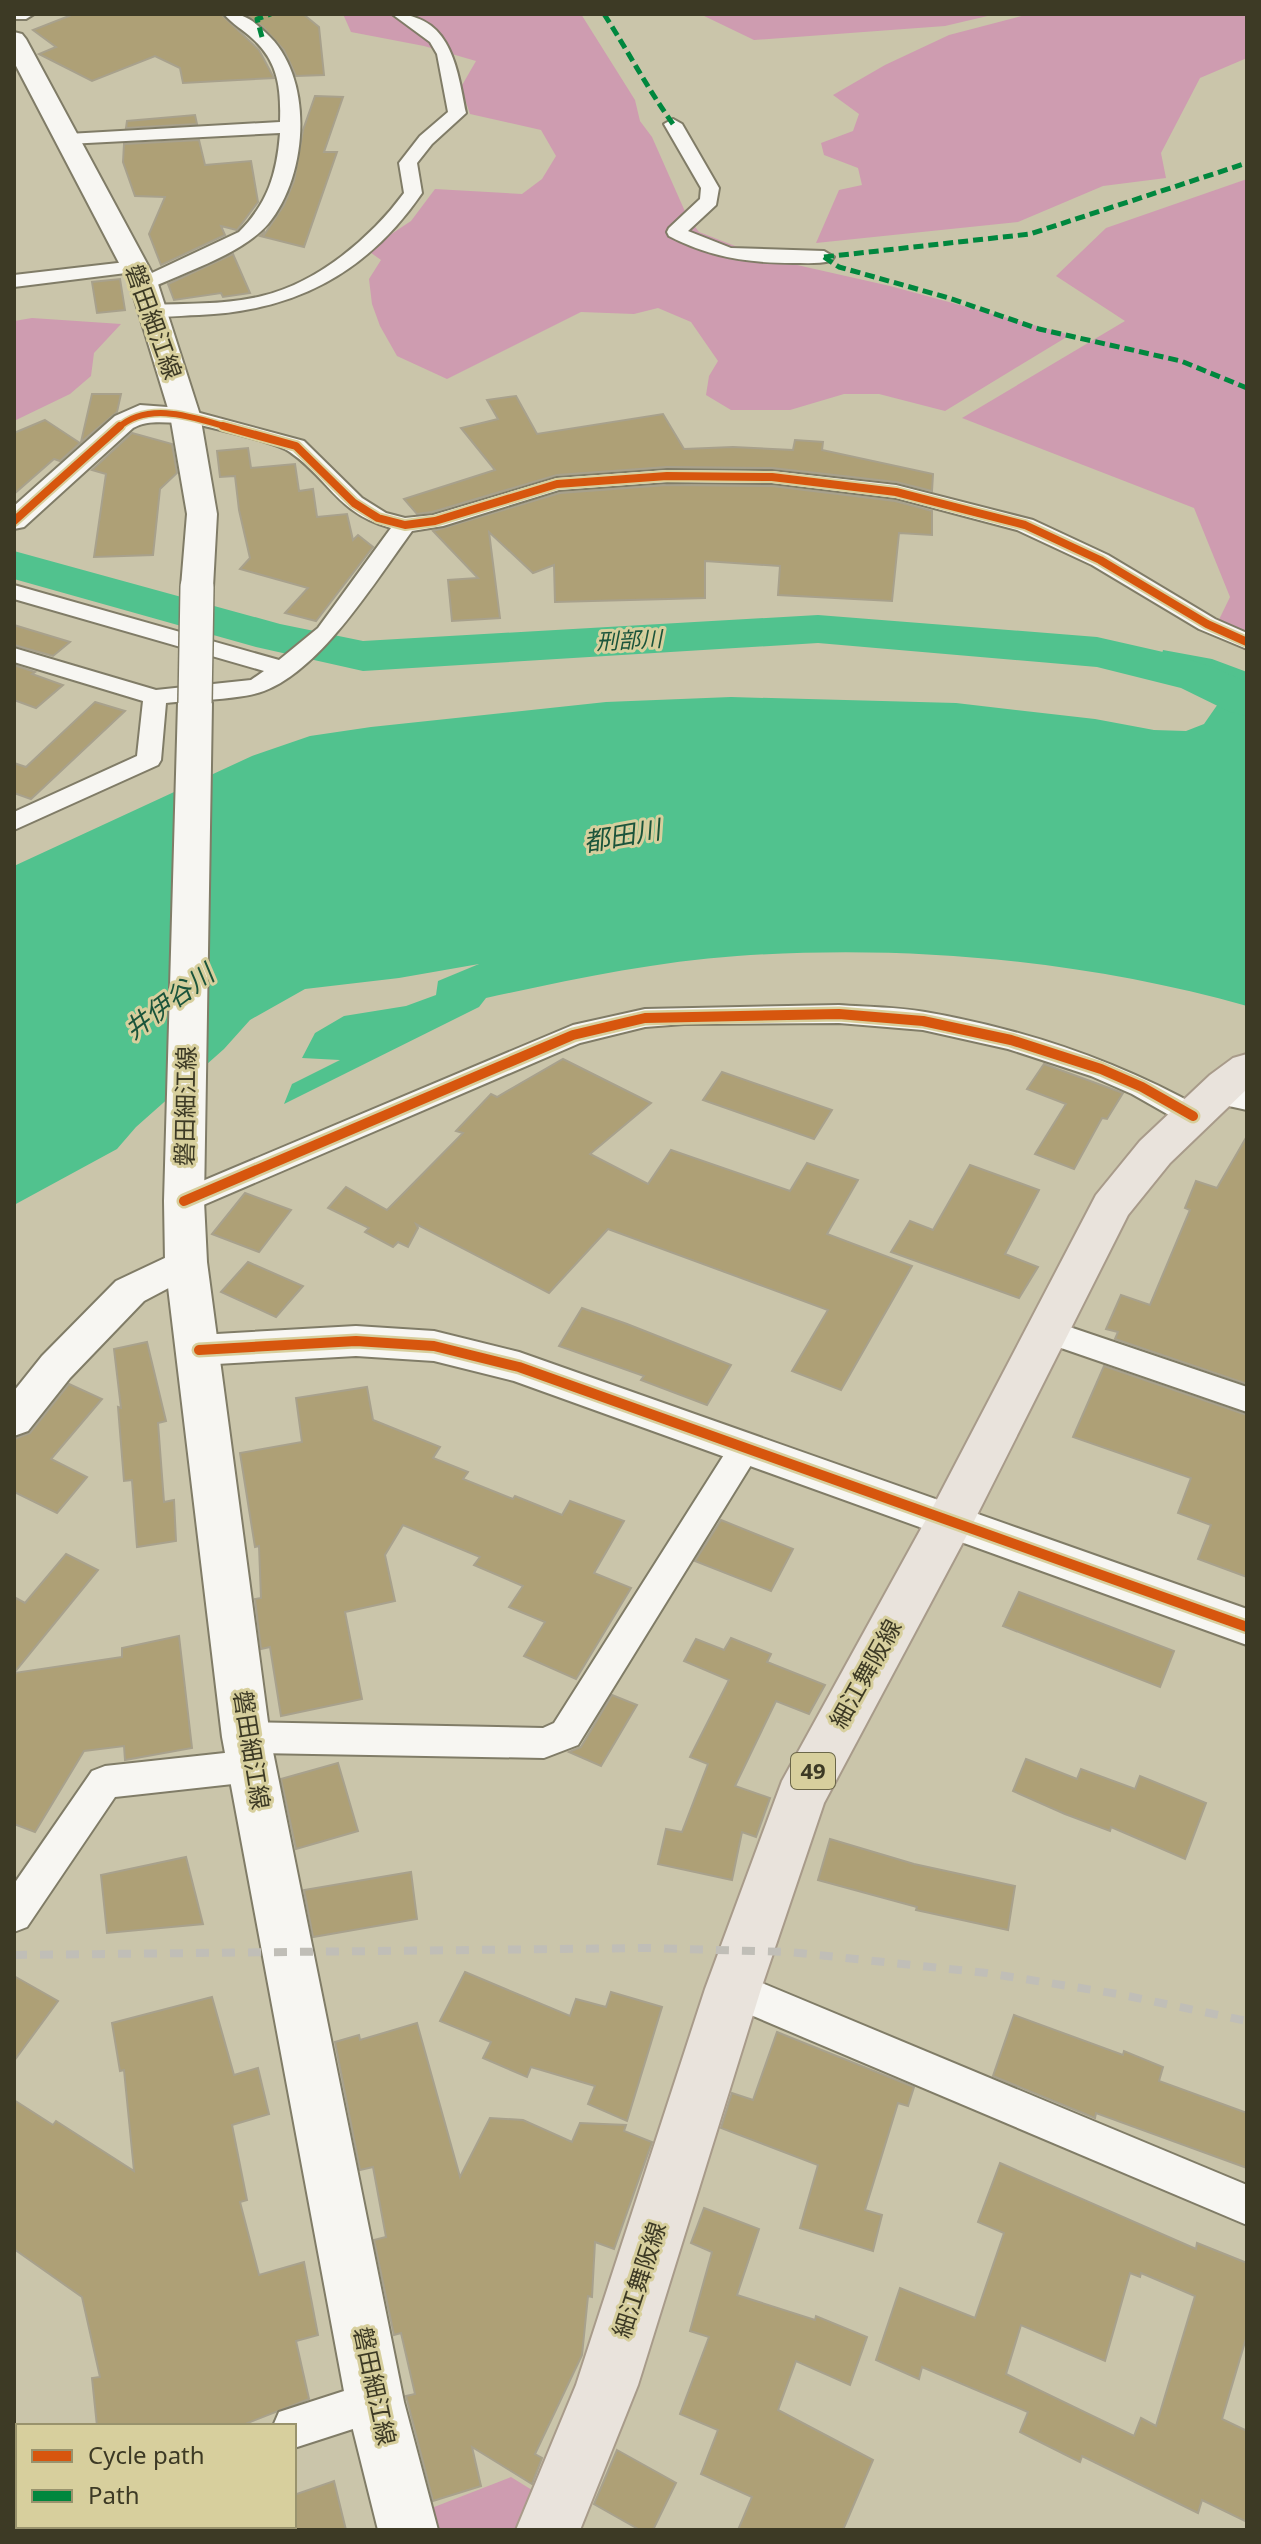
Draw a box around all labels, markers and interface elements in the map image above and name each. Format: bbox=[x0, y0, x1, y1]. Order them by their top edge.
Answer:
street label: 磐田細江線 bbox=[118, 259, 190, 384]
water label: 刑部川 bbox=[595, 622, 665, 656]
water label: 都田川 bbox=[580, 810, 666, 860]
water label: 井伊谷川 bbox=[116, 954, 223, 1047]
street label: 磐田細江線 bbox=[167, 1046, 202, 1166]
street label: 細江舞阪線 bbox=[821, 1613, 908, 1734]
street label: 磐田細江線 bbox=[227, 1688, 278, 1812]
road number: 49 bbox=[791, 1753, 835, 1789]
street label: 細江舞阪線 bbox=[604, 2217, 673, 2342]
street label: 磐田細江線 bbox=[347, 2324, 404, 2448]
legend bbox=[16, 2424, 296, 2528]
text: Cycle path bbox=[88, 2438, 205, 2471]
text: Path bbox=[88, 2478, 139, 2511]

